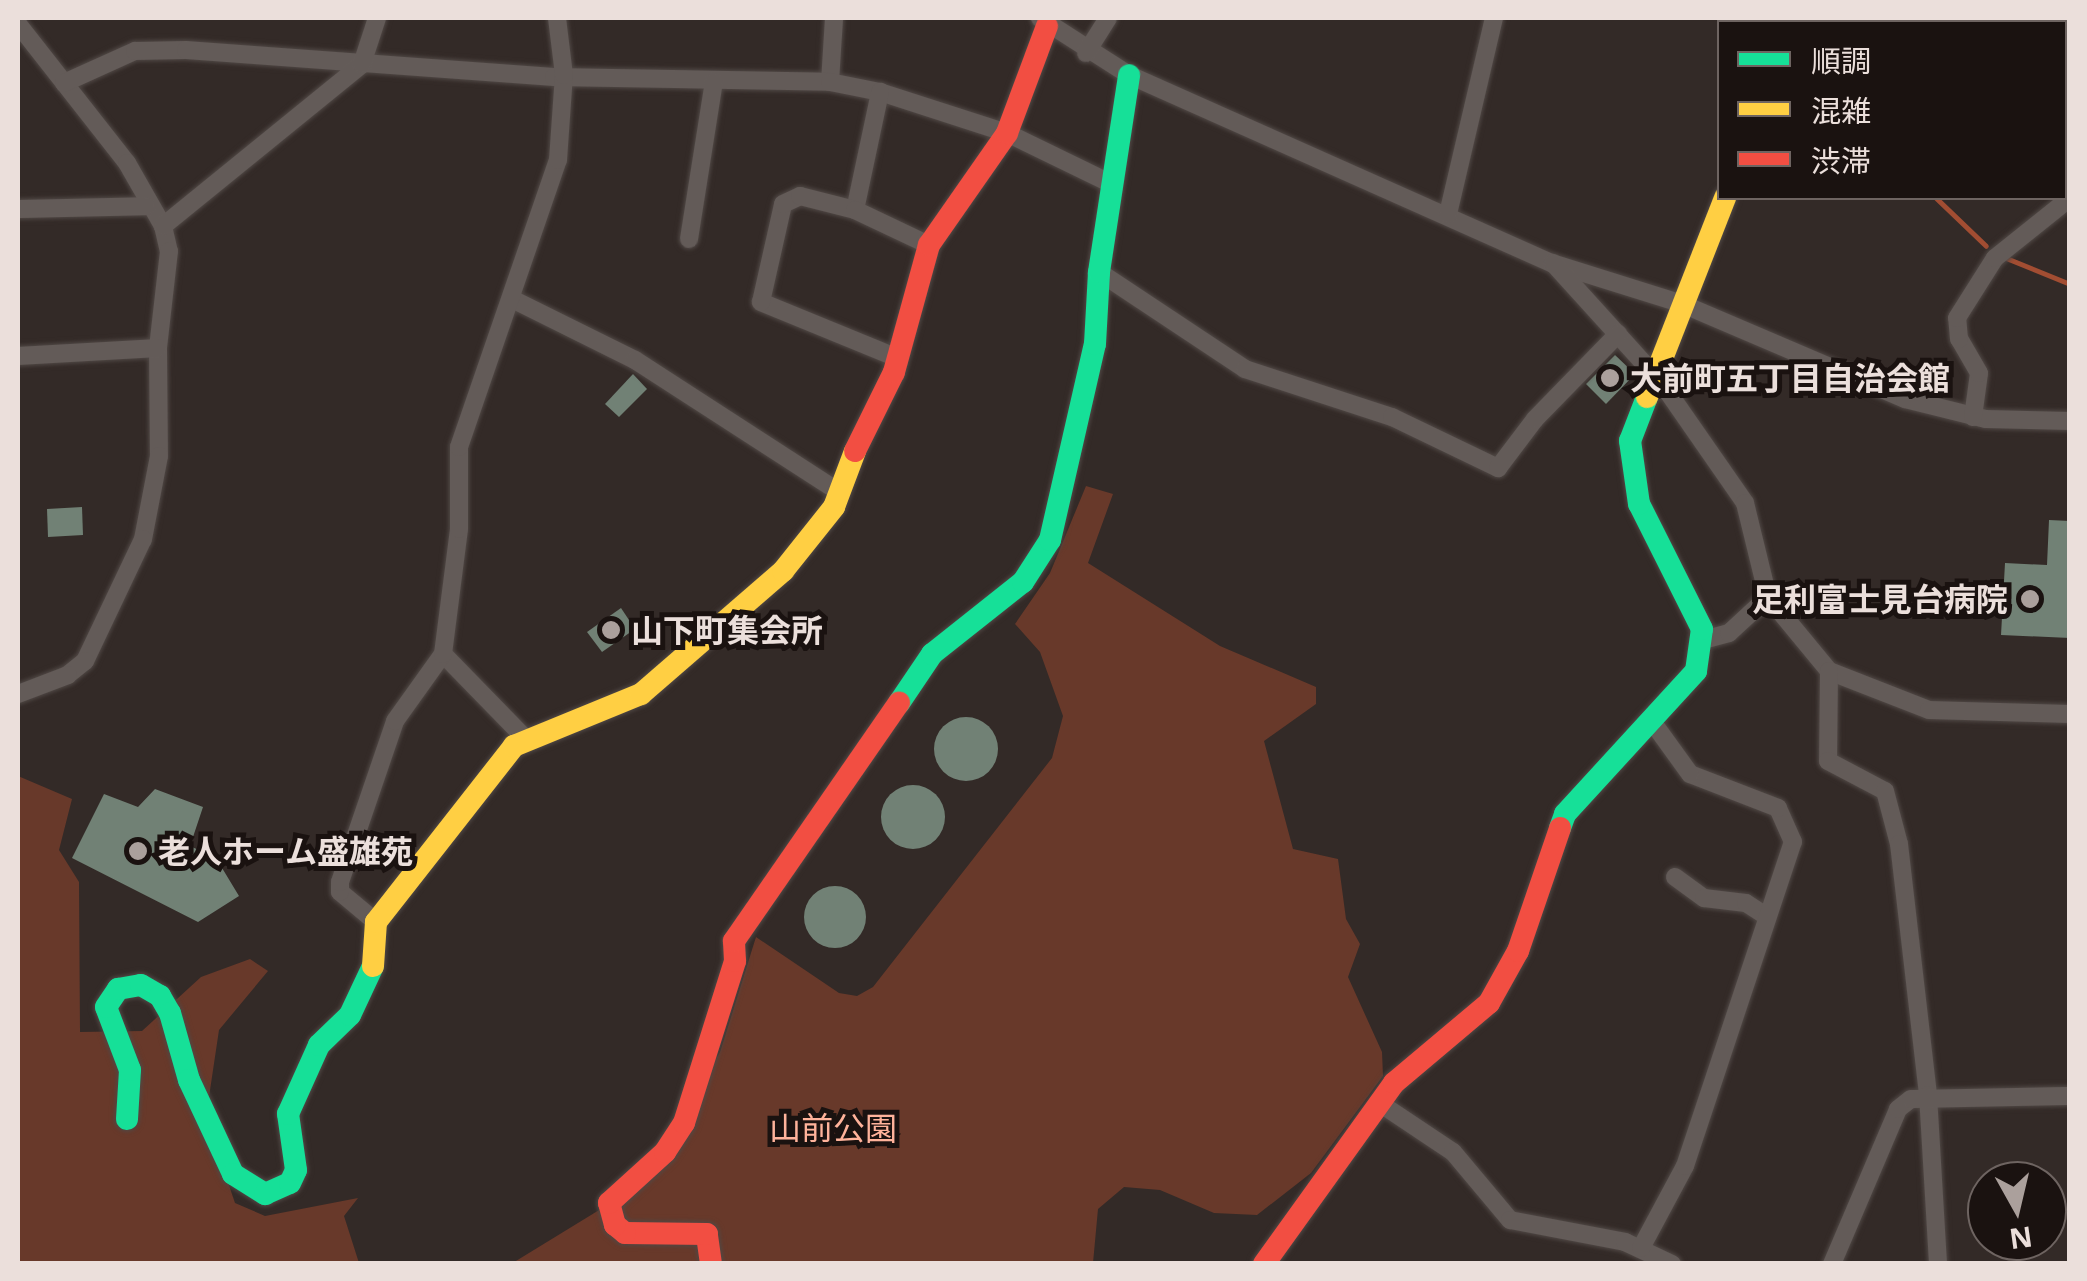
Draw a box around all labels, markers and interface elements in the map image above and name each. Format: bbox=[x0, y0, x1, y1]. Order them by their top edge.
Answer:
legend bbox=[1717, 20, 2067, 200]
text: 順調 bbox=[1811, 40, 1871, 81]
text: 混雑 bbox=[1811, 90, 1871, 131]
text: 渋滞 bbox=[1811, 140, 1871, 181]
place label: 大前町五丁目自治会館 bbox=[1630, 359, 1950, 397]
marker: 大前町五丁目自治会館 bbox=[1599, 367, 1621, 389]
place label: 足利富士見台病院 bbox=[1752, 580, 2008, 618]
marker: 足利富士見台病院 bbox=[2017, 586, 2043, 612]
place label: 山下町集会所 bbox=[631, 611, 823, 649]
marker: 山下町集会所 bbox=[600, 619, 622, 641]
place label: 老人ホーム盛雄苑 bbox=[158, 832, 414, 870]
marker: 老人ホーム盛雄苑 bbox=[127, 840, 149, 862]
park label: 山前公園 bbox=[769, 1109, 897, 1147]
north arrow bbox=[1967, 1161, 2067, 1261]
text: N bbox=[2007, 1218, 2035, 1259]

